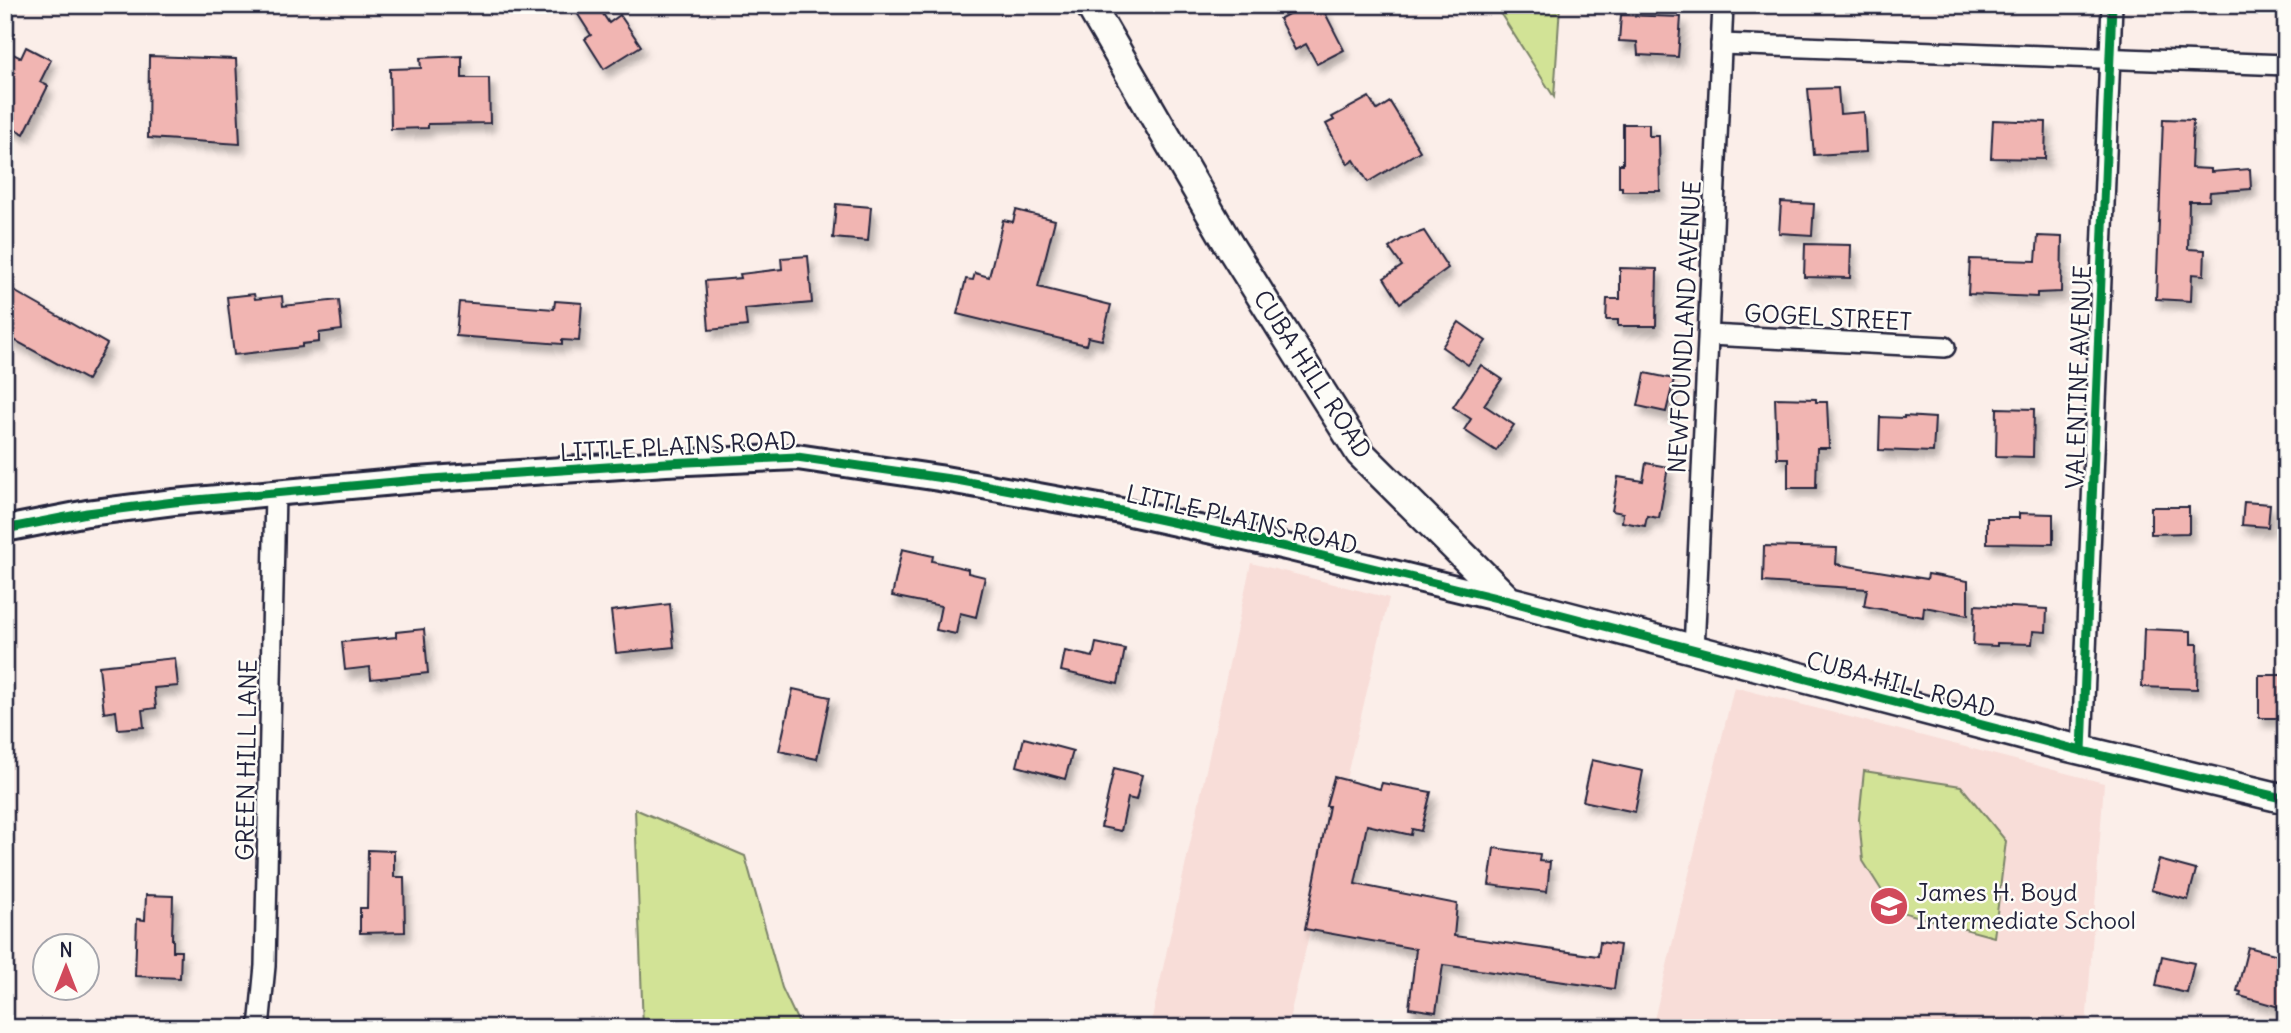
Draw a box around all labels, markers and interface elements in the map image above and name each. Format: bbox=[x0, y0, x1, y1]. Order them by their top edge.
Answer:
street label: NEWFOUNDLAND AVENUE bbox=[1661, 180, 1707, 474]
street label: VALENTINE AVENUE bbox=[2059, 265, 2097, 489]
street label: CUBA HILL ROAD bbox=[1247, 284, 1379, 464]
street label: GOGEL STREET bbox=[1743, 298, 1913, 336]
street label: LITTLE PLAINS ROAD bbox=[559, 425, 797, 467]
street label: LITTLE PLAINS ROAD bbox=[1123, 478, 1361, 560]
street label: CUBA HILL ROAD bbox=[1803, 644, 1999, 724]
street label: GREEN HILL LANE bbox=[229, 659, 263, 861]
place label: James H. Boyd Intermediate School bbox=[1916, 877, 2136, 935]
school or university icon: James H. Boyd Intermediate School bbox=[1868, 885, 1910, 927]
north arrow bbox=[32, 932, 102, 1002]
text: N bbox=[59, 938, 73, 962]

